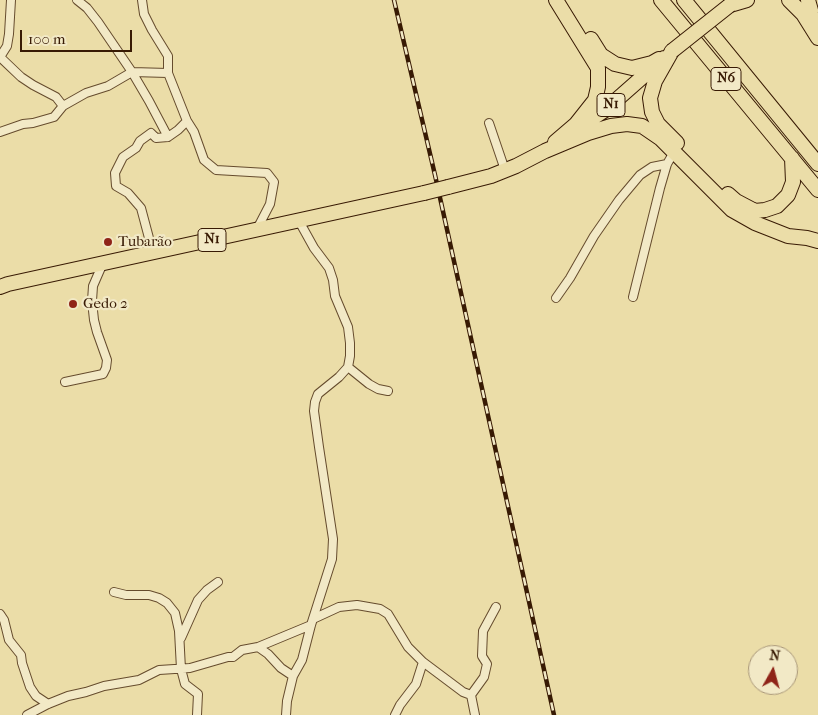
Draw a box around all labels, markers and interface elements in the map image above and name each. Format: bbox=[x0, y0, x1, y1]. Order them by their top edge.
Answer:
scale bar bbox=[22, 20, 135, 52]
text: 100 m bbox=[28, 30, 66, 48]
road number: N6 bbox=[711, 68, 741, 90]
road number: N1 bbox=[597, 94, 625, 116]
road number: N1 bbox=[198, 228, 226, 252]
place label: Tubarão bbox=[118, 233, 172, 251]
marker: Tubarão bbox=[102, 236, 114, 248]
place label: Gedo 2 bbox=[83, 295, 128, 313]
marker: Gedo 2 bbox=[67, 298, 79, 310]
north arrow bbox=[748, 645, 798, 695]
text: N bbox=[768, 647, 781, 665]

